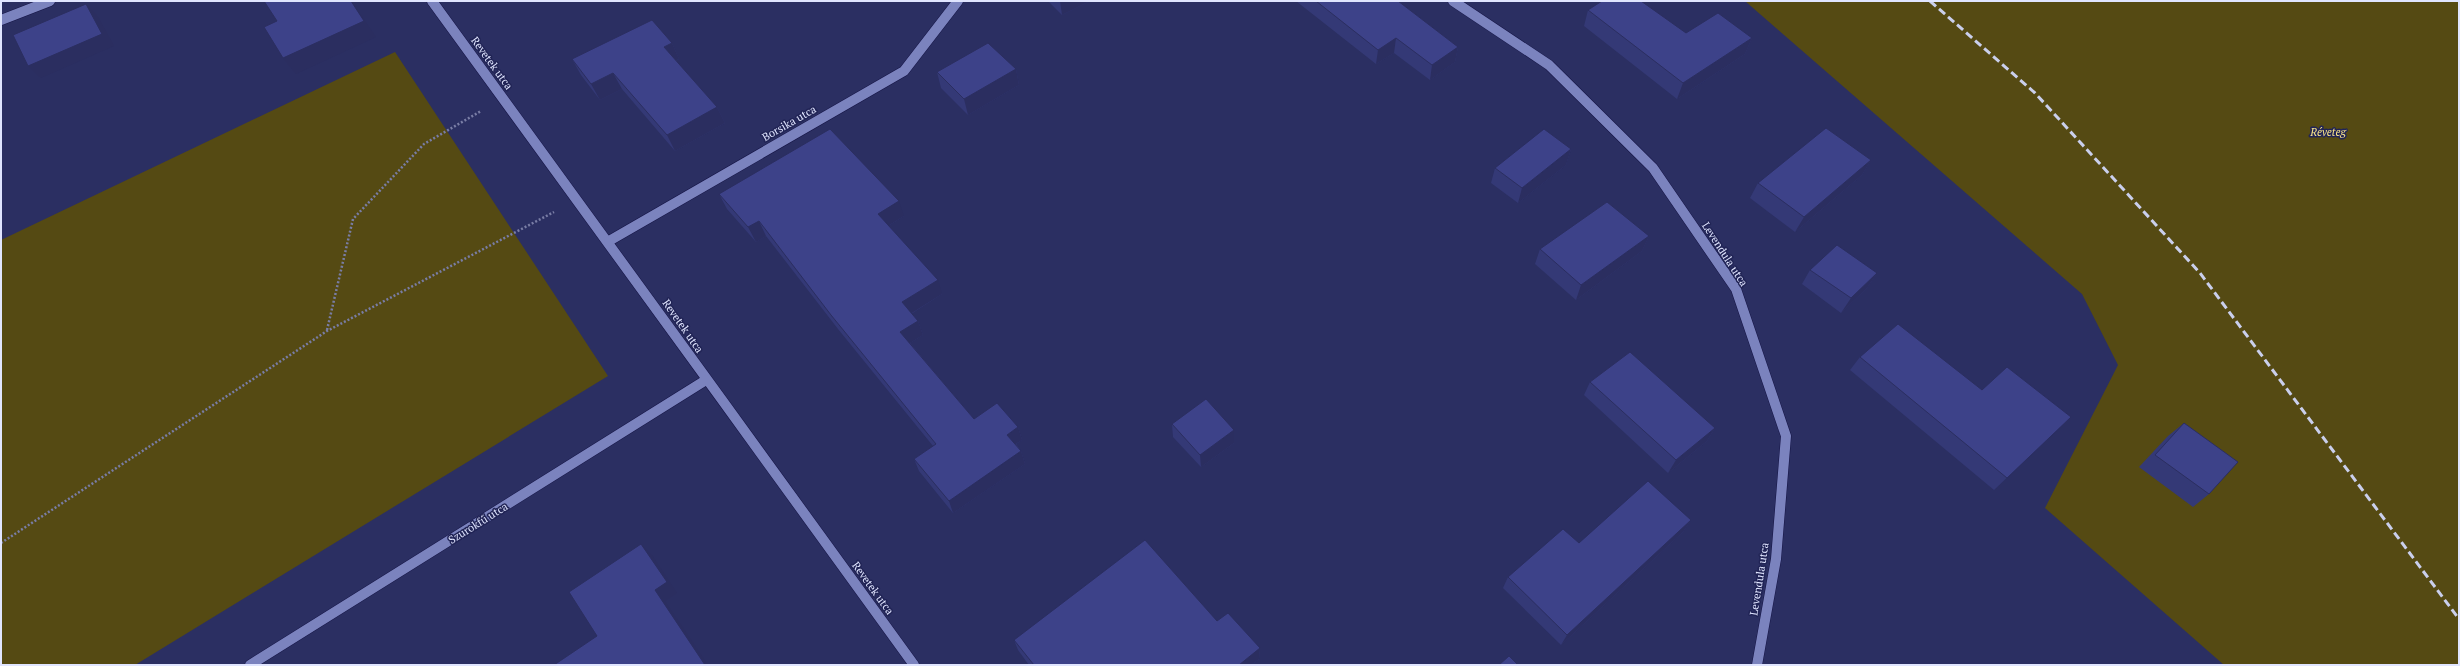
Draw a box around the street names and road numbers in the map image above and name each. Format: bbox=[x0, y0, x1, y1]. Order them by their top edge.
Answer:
street label: Revetek utca bbox=[468, 34, 516, 93]
street label: Borsika utca bbox=[759, 102, 819, 144]
street label: Levendula utca bbox=[1699, 219, 1751, 289]
street label: Revetek utca bbox=[659, 297, 707, 356]
street label: Szurokfű utca bbox=[446, 499, 511, 547]
street label: Levendula utca bbox=[1746, 541, 1772, 617]
street label: Revetek utca bbox=[849, 559, 897, 618]

